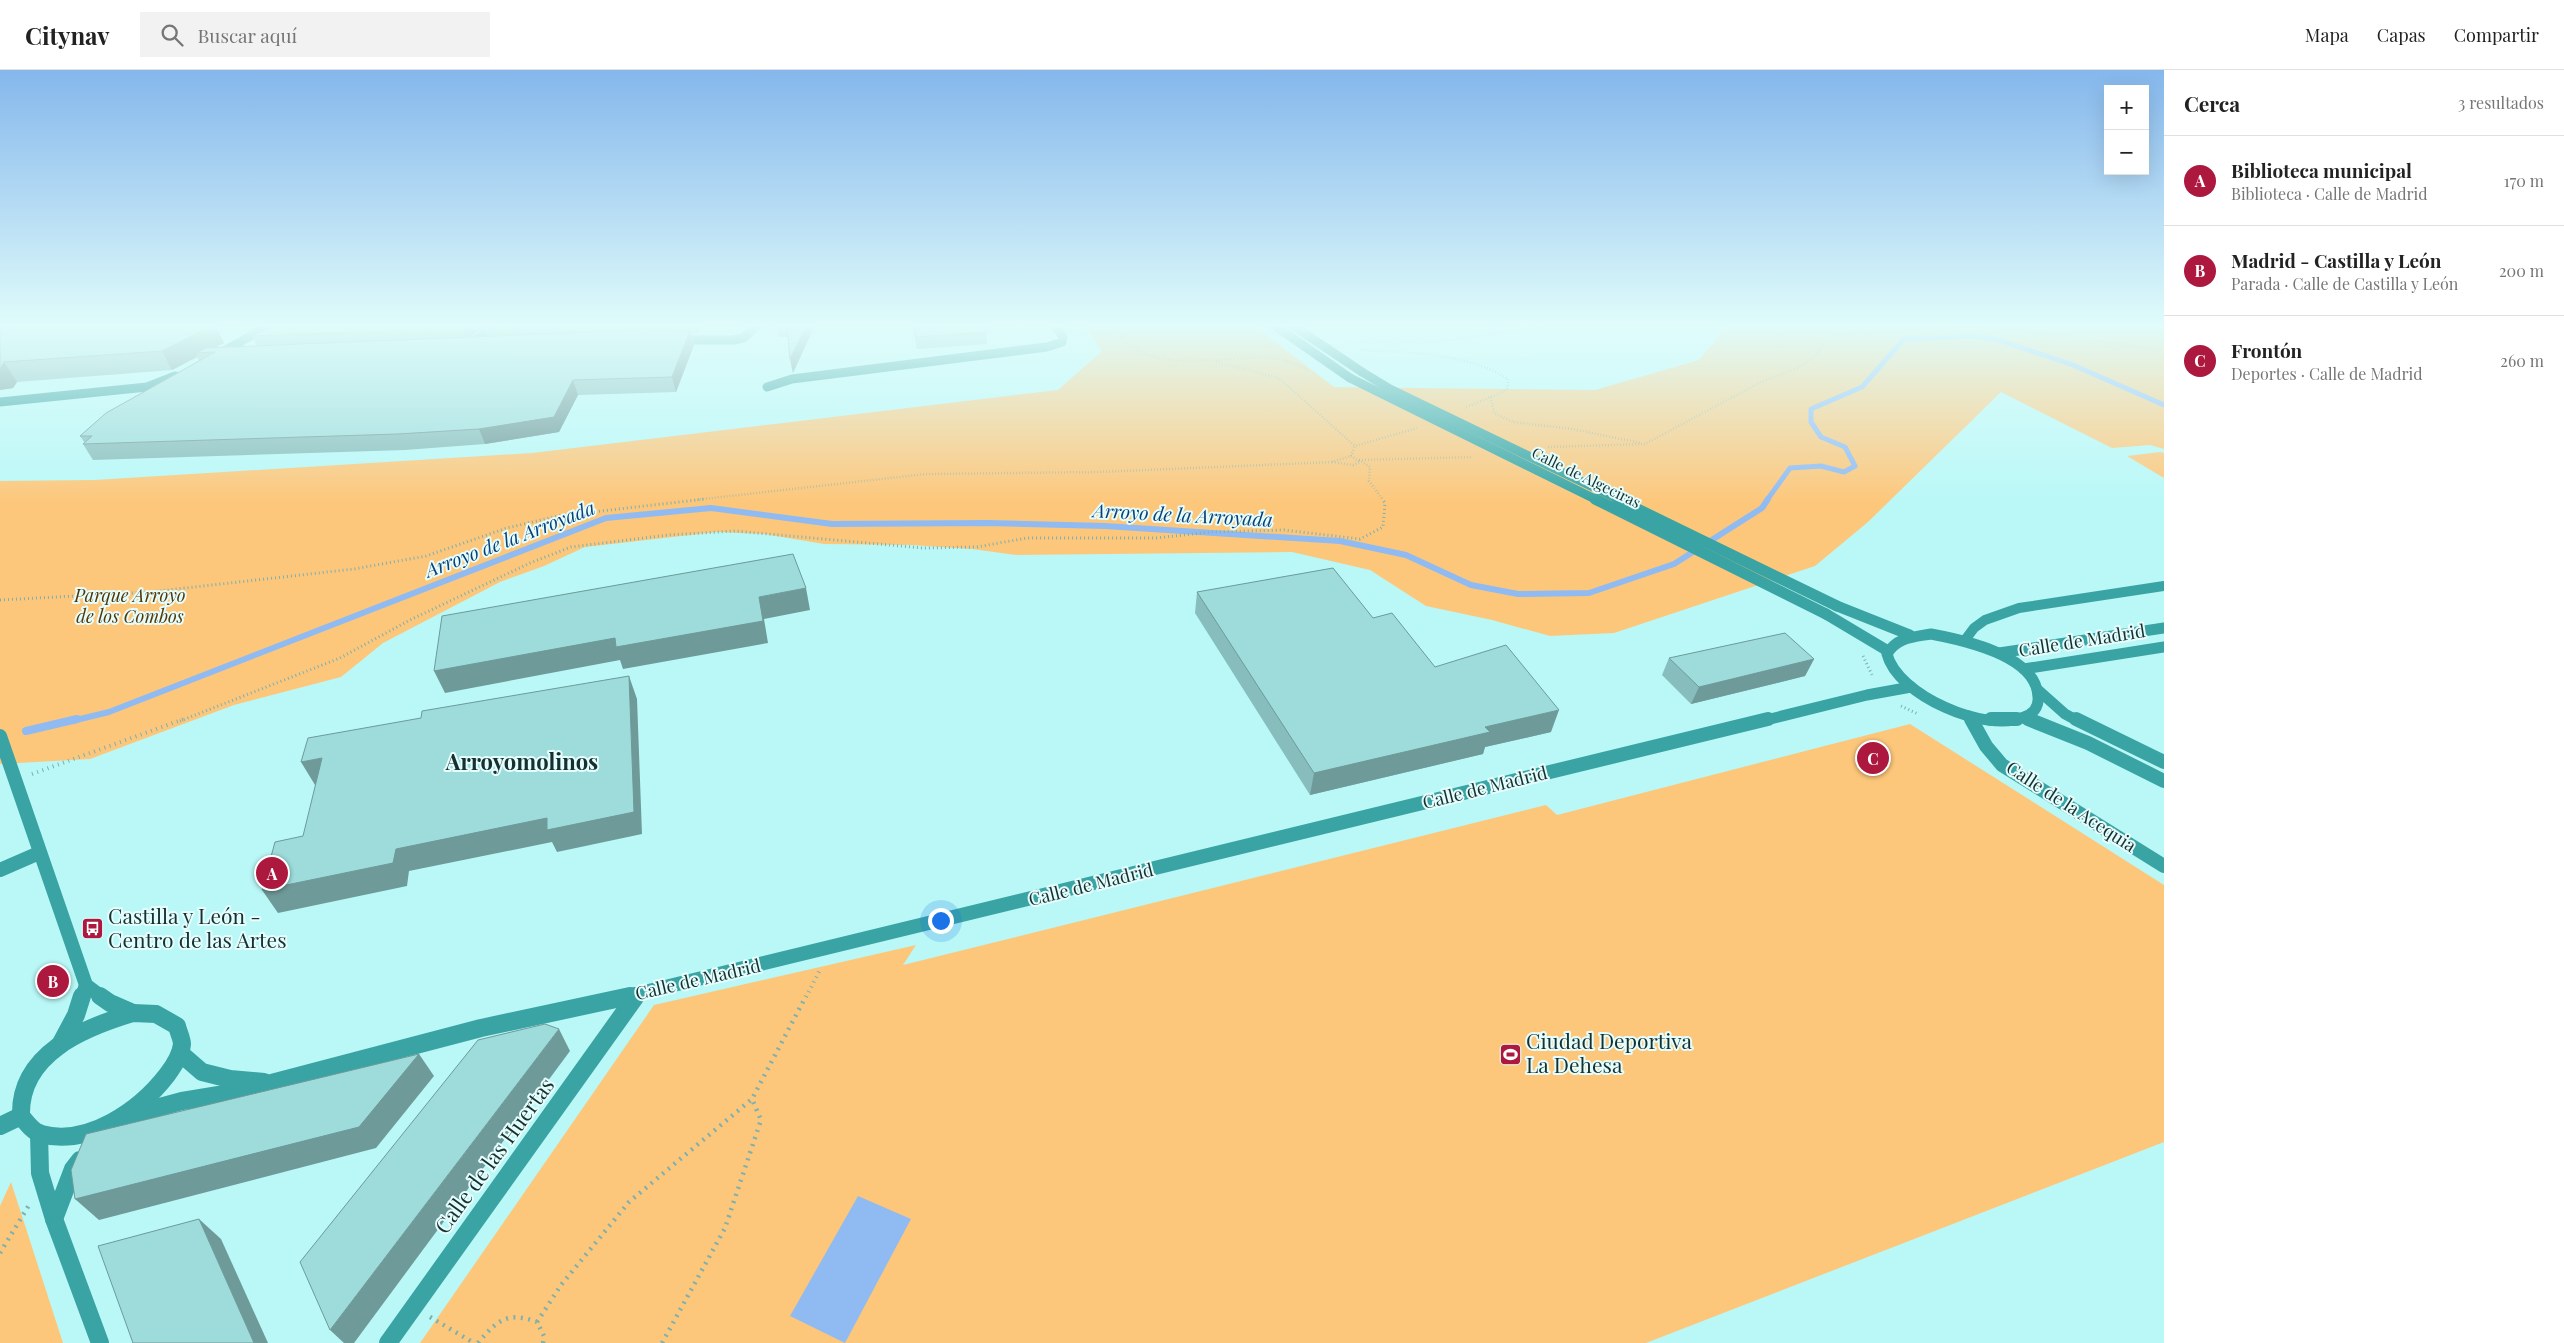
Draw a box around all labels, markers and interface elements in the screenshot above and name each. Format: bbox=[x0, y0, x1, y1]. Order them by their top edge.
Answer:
search box bbox=[140, 12, 490, 57]
text: Citynav bbox=[25, 19, 110, 51]
icon: search bbox=[158, 21, 186, 49]
text: Buscar aquí bbox=[198, 22, 297, 48]
text: Mapa bbox=[2305, 23, 2349, 47]
text: Capas bbox=[2377, 23, 2426, 47]
text: Compartir bbox=[2454, 23, 2539, 47]
map controls bbox=[2104, 85, 2149, 175]
button: + bbox=[2104, 85, 2149, 130]
text: Cerca bbox=[2184, 89, 2240, 117]
text: 3 resultados bbox=[2458, 92, 2544, 113]
button: − bbox=[2104, 130, 2149, 175]
text: Biblioteca municipal bbox=[2231, 157, 2412, 183]
text: A bbox=[2195, 170, 2205, 191]
text: 170 m bbox=[2504, 170, 2544, 191]
text: Biblioteca · Calle de Madrid bbox=[2231, 183, 2428, 204]
text: Madrid - Castilla y León bbox=[2231, 247, 2442, 273]
text: B bbox=[2195, 260, 2205, 281]
text: 200 m bbox=[2499, 260, 2544, 281]
text: Parada · Calle de Castilla y León bbox=[2231, 273, 2458, 294]
text: Frontón bbox=[2231, 337, 2302, 363]
text: C bbox=[2194, 350, 2206, 371]
text: 260 m bbox=[2500, 350, 2544, 371]
text: Deportes · Calle de Madrid bbox=[2231, 363, 2423, 384]
street label: Calle de Algeciras bbox=[1529, 442, 1644, 512]
water label: Arroyo de la Arroyada bbox=[419, 494, 598, 583]
water label: Arroyo de la Arroyada bbox=[1091, 496, 1274, 532]
park label: Parque Arroyo de los Combos bbox=[73, 583, 186, 628]
street label: Calle de Madrid bbox=[2017, 618, 2147, 662]
pin: C bbox=[1857, 739, 1889, 777]
district label: Arroyomolinos bbox=[445, 746, 598, 776]
street label: Calle de la Acequia bbox=[2002, 755, 2141, 857]
street label: Calle de Madrid bbox=[1420, 760, 1550, 814]
pin: A bbox=[256, 854, 288, 892]
street label: Calle de Madrid bbox=[1026, 857, 1156, 911]
place label: Castilla y León - Centro de las Artes bbox=[108, 901, 287, 953]
your location bbox=[928, 908, 954, 934]
bus stop icon: Castilla y León - Centro de las Artes bbox=[80, 917, 104, 941]
street label: Calle de Madrid bbox=[633, 953, 763, 1005]
pin: B bbox=[37, 962, 69, 1000]
place label: Ciudad Deportiva La Dehesa bbox=[1526, 1026, 1692, 1078]
sports icon: Ciudad Deportiva La Dehesa bbox=[1498, 1042, 1522, 1066]
street label: Calle de las Huertas bbox=[427, 1071, 559, 1238]

